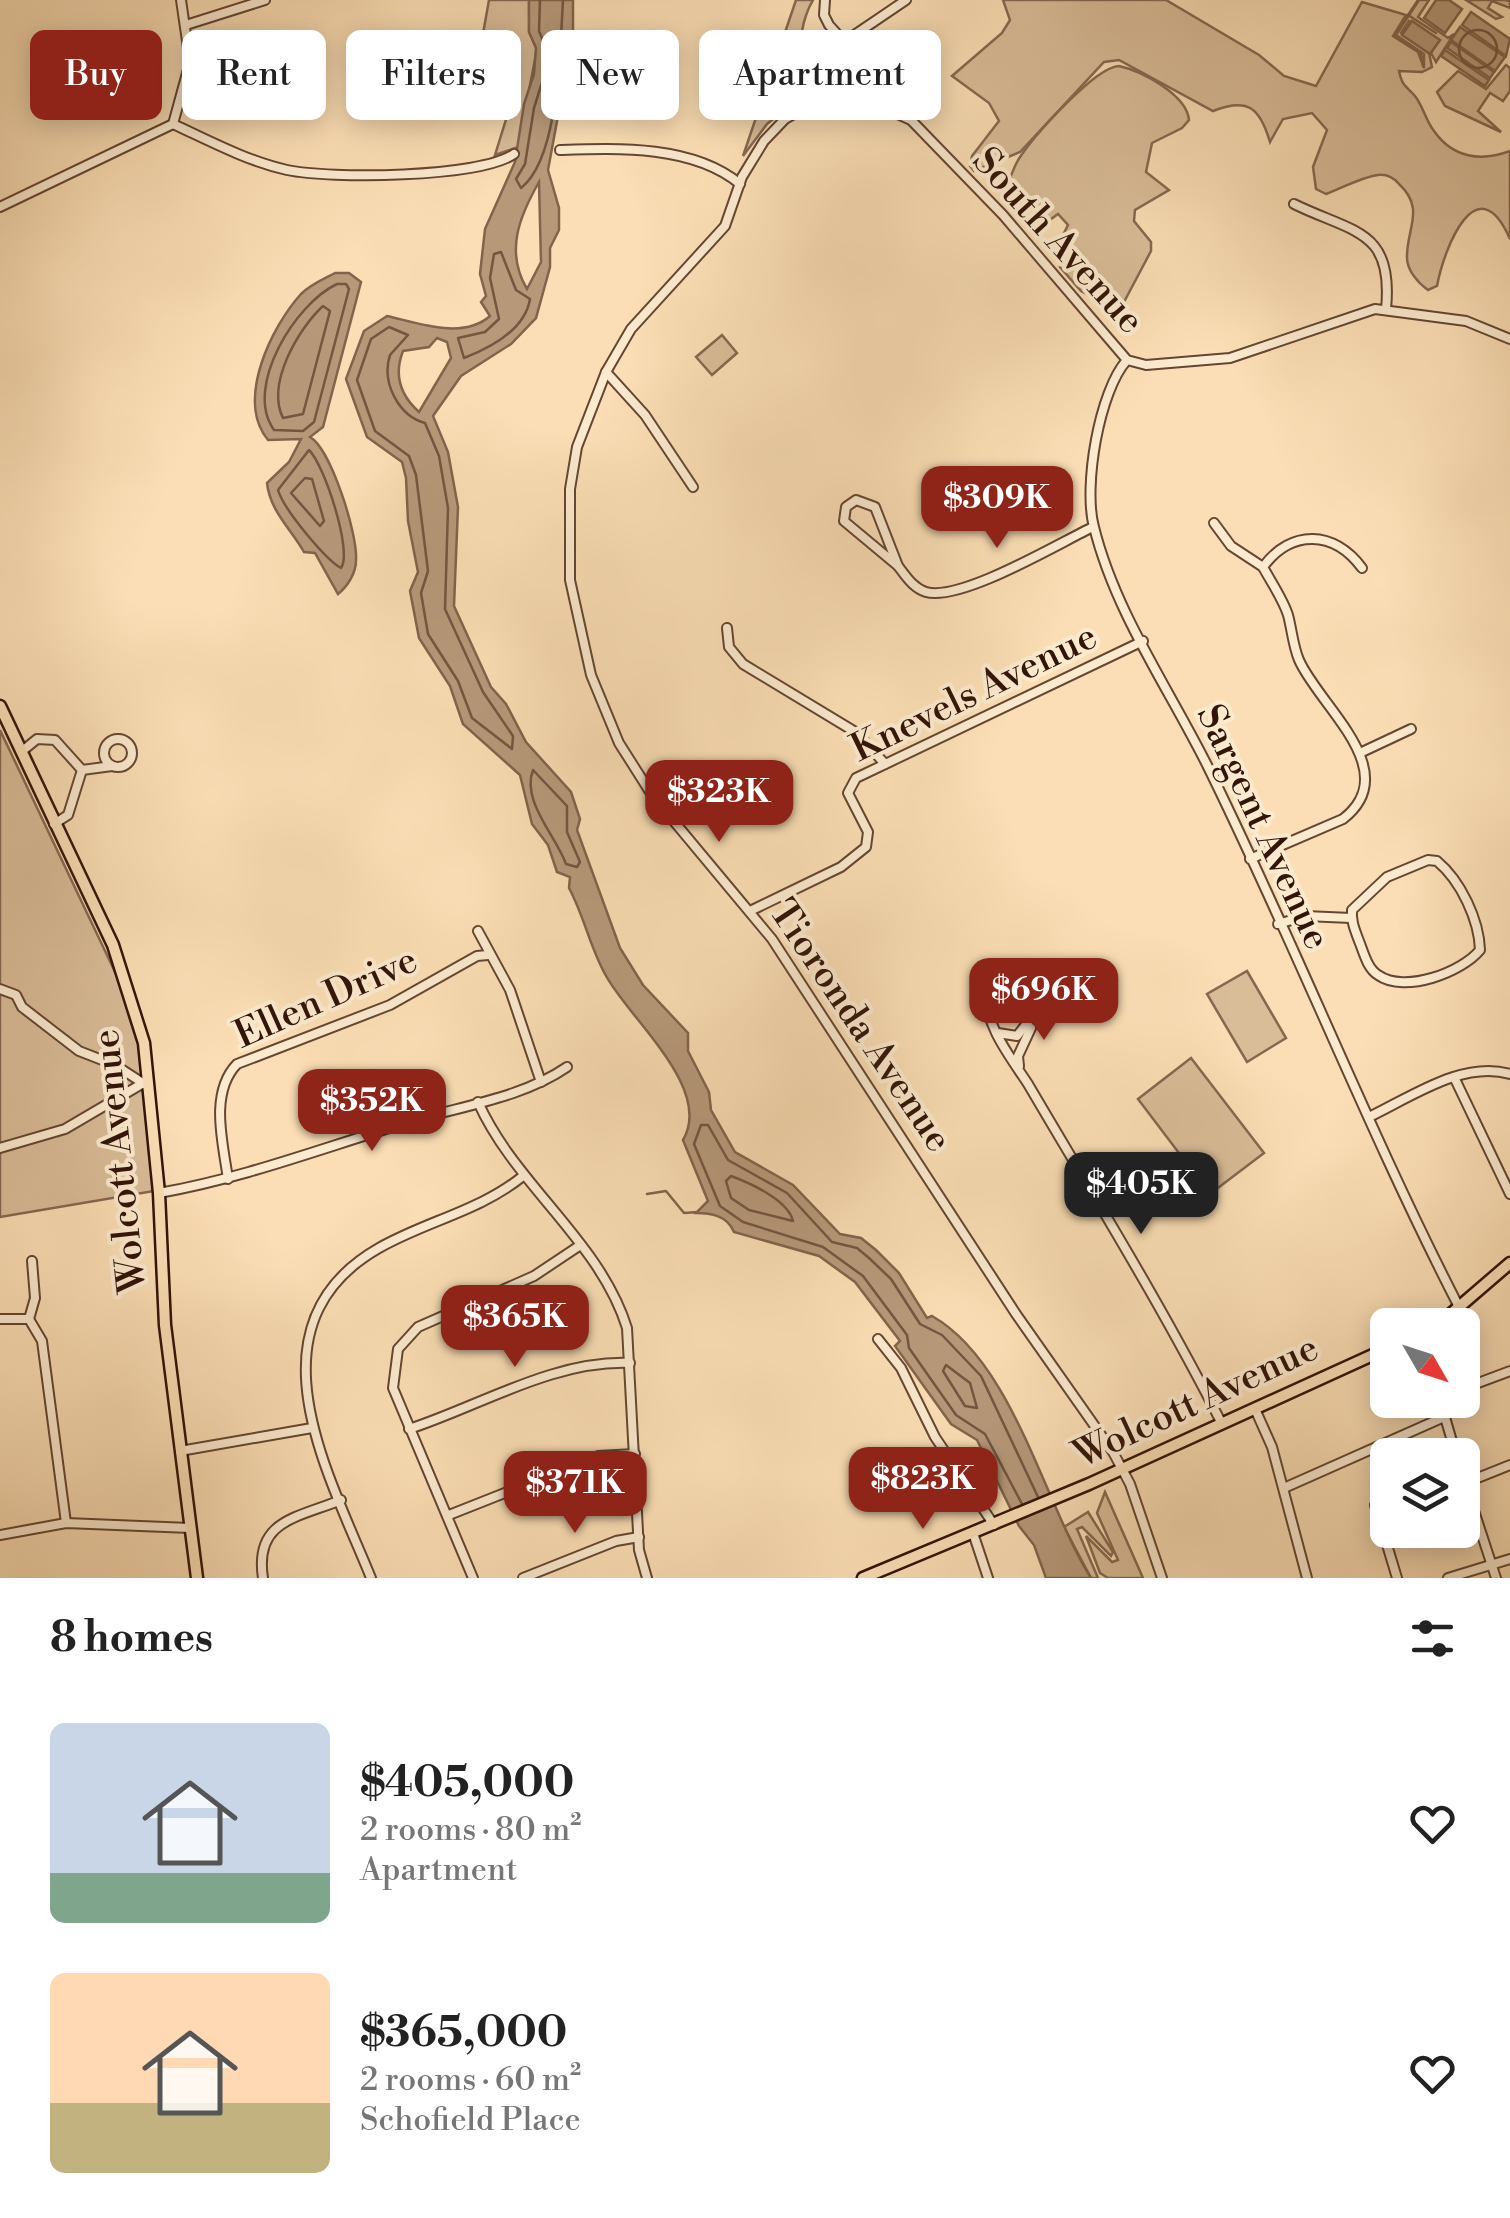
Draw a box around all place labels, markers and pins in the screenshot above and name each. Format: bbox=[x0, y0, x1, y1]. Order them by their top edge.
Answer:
pin: $309K bbox=[927, 466, 1067, 551]
pin: $323K bbox=[649, 760, 789, 845]
pin: $696K bbox=[974, 958, 1114, 1043]
pin: $352K bbox=[302, 1069, 442, 1154]
pin: $405K bbox=[1071, 1152, 1211, 1237]
pin: $365K bbox=[445, 1285, 585, 1370]
pin: $823K bbox=[853, 1447, 993, 1532]
pin: $371K bbox=[505, 1451, 645, 1536]

